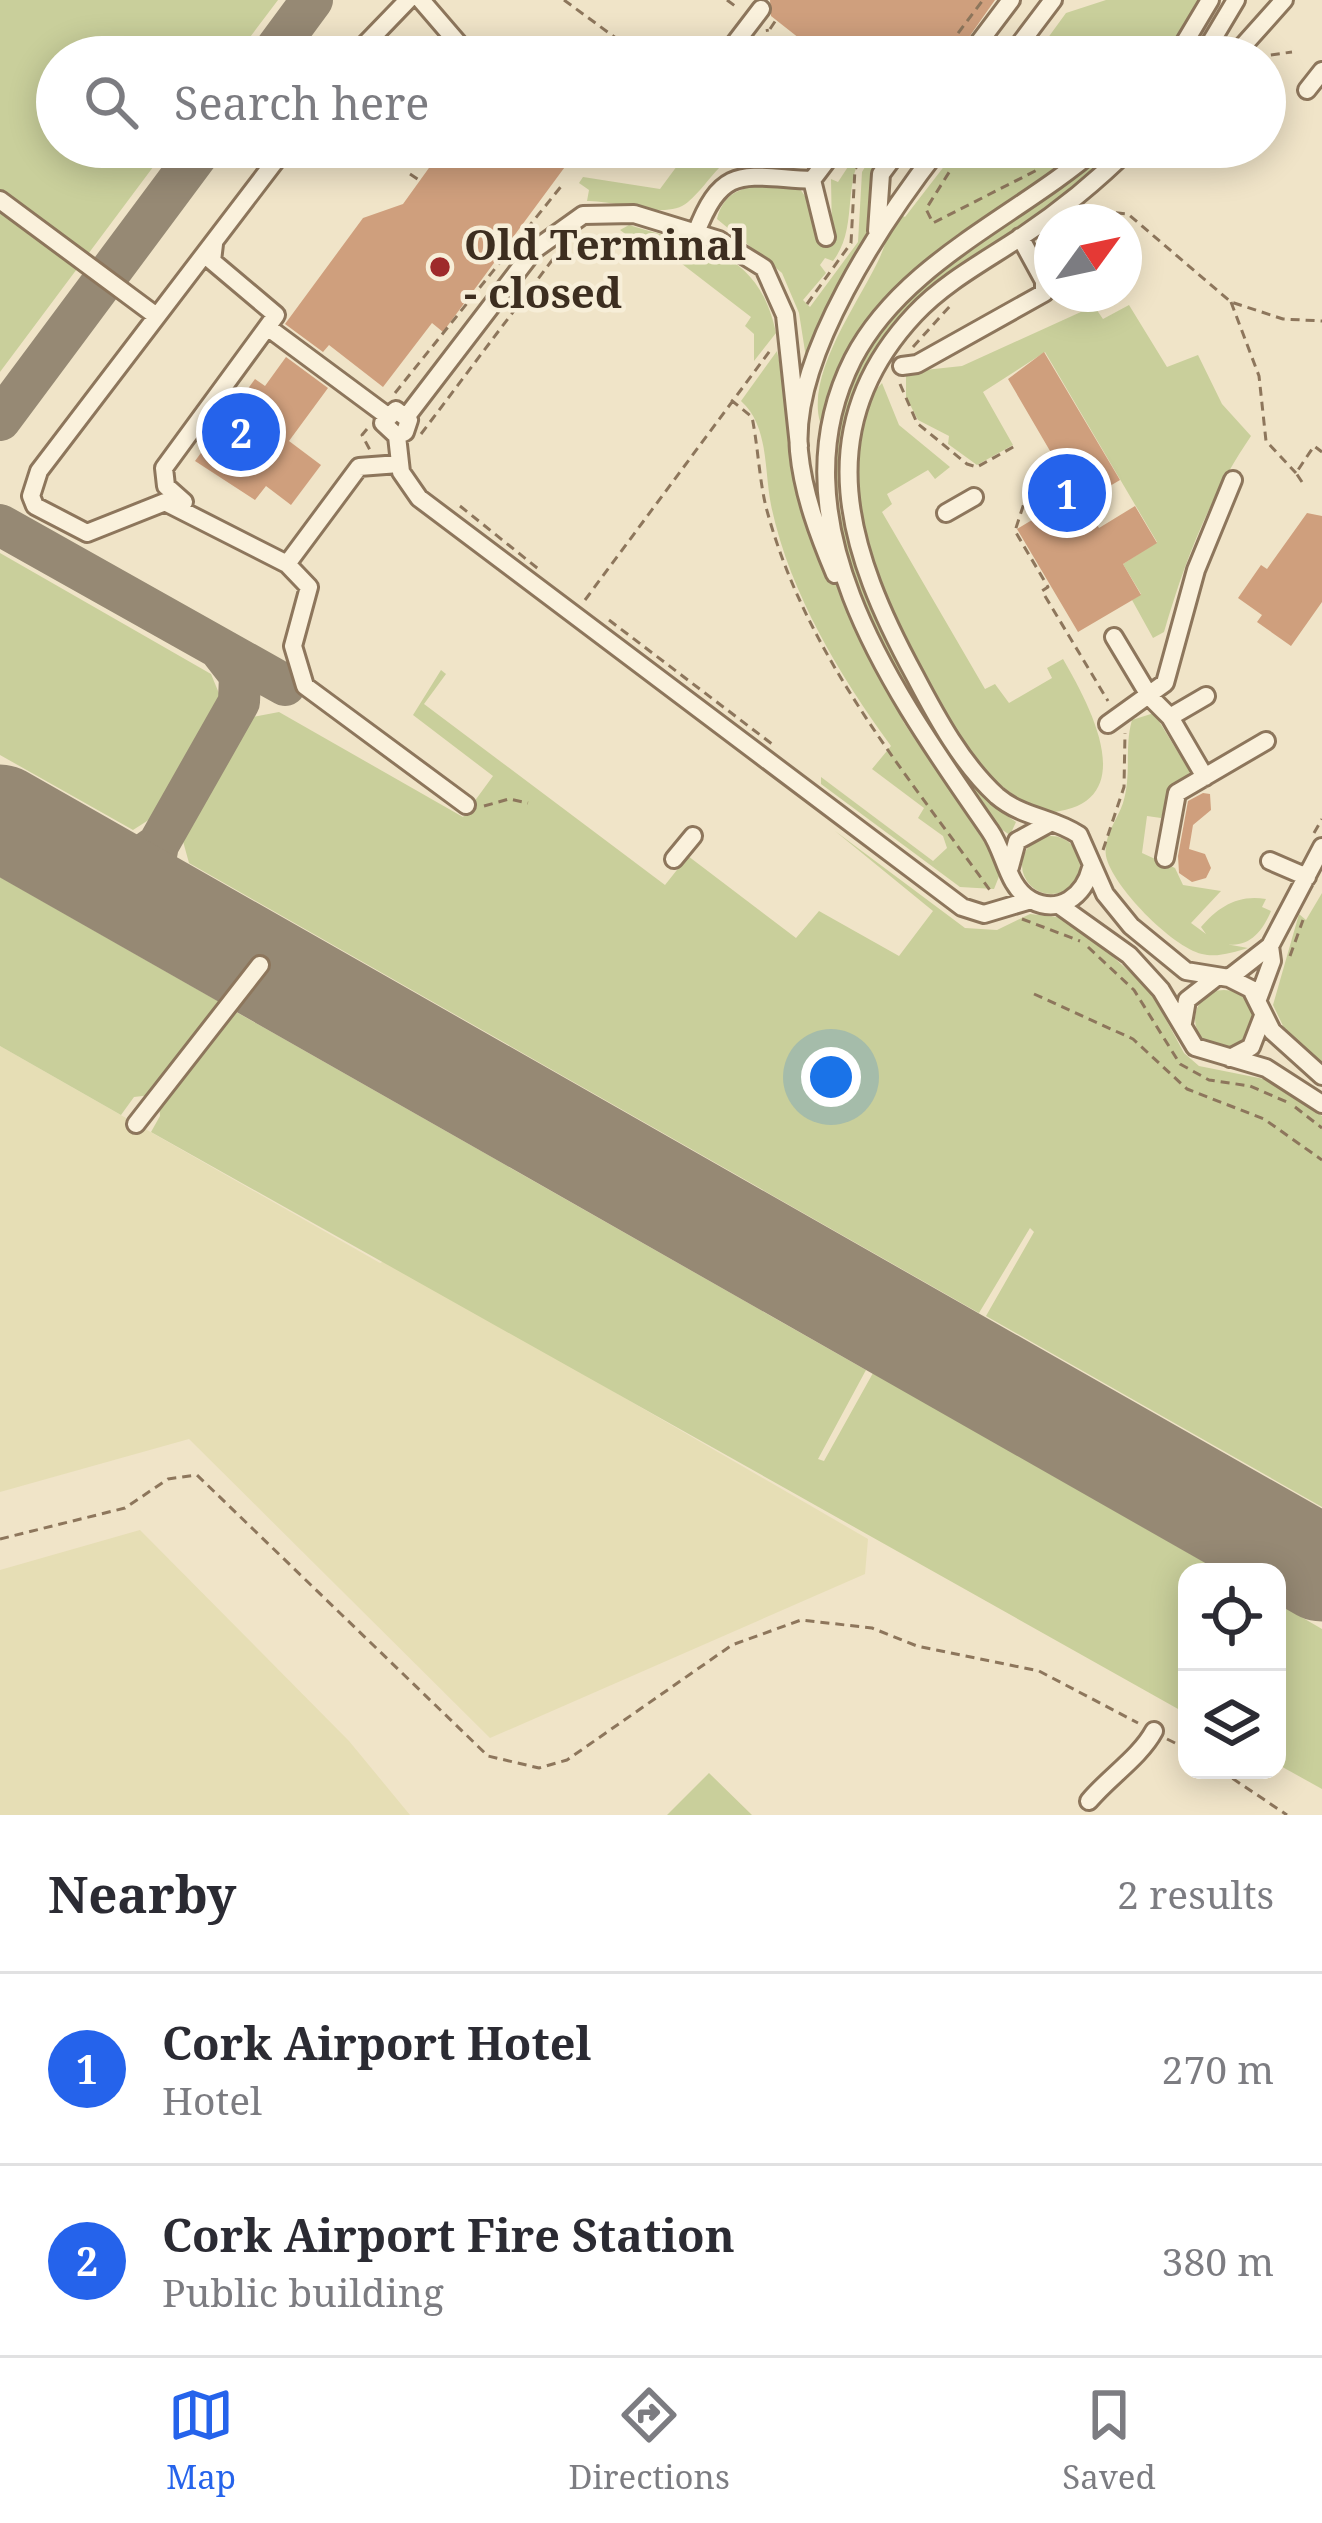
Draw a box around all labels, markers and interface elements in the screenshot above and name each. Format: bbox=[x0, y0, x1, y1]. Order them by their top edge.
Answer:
search box bbox=[36, 36, 1286, 168]
icon: search bbox=[78, 69, 144, 135]
text: Search here bbox=[174, 72, 429, 133]
north arrow bbox=[1034, 204, 1142, 312]
place label: Old Terminal - closed bbox=[464, 215, 746, 320]
marker: Old Terminal - closed bbox=[427, 254, 453, 280]
pin: 2 bbox=[202, 387, 280, 477]
pin: 1 bbox=[1028, 448, 1106, 538]
your location bbox=[801, 1047, 861, 1107]
map controls bbox=[1178, 1563, 1286, 1779]
button: locate bbox=[1178, 1563, 1286, 1671]
button: layers bbox=[1178, 1671, 1286, 1779]
text: Nearby bbox=[48, 1858, 236, 1928]
text: 2 results bbox=[1117, 1867, 1274, 1920]
text: Cork Airport Hotel bbox=[162, 2012, 591, 2073]
text: 1 bbox=[76, 2042, 98, 2095]
text: 270 m bbox=[1162, 2042, 1274, 2095]
text: Hotel bbox=[162, 2073, 262, 2126]
text: Cork Airport Fire Station bbox=[162, 2204, 735, 2265]
text: 2 bbox=[76, 2234, 98, 2287]
text: 380 m bbox=[1162, 2234, 1274, 2287]
text: Public building bbox=[162, 2265, 444, 2318]
tab: Map bbox=[166, 2382, 236, 2499]
tab: Directions bbox=[568, 2382, 730, 2499]
tab: Saved bbox=[1062, 2382, 1156, 2499]

